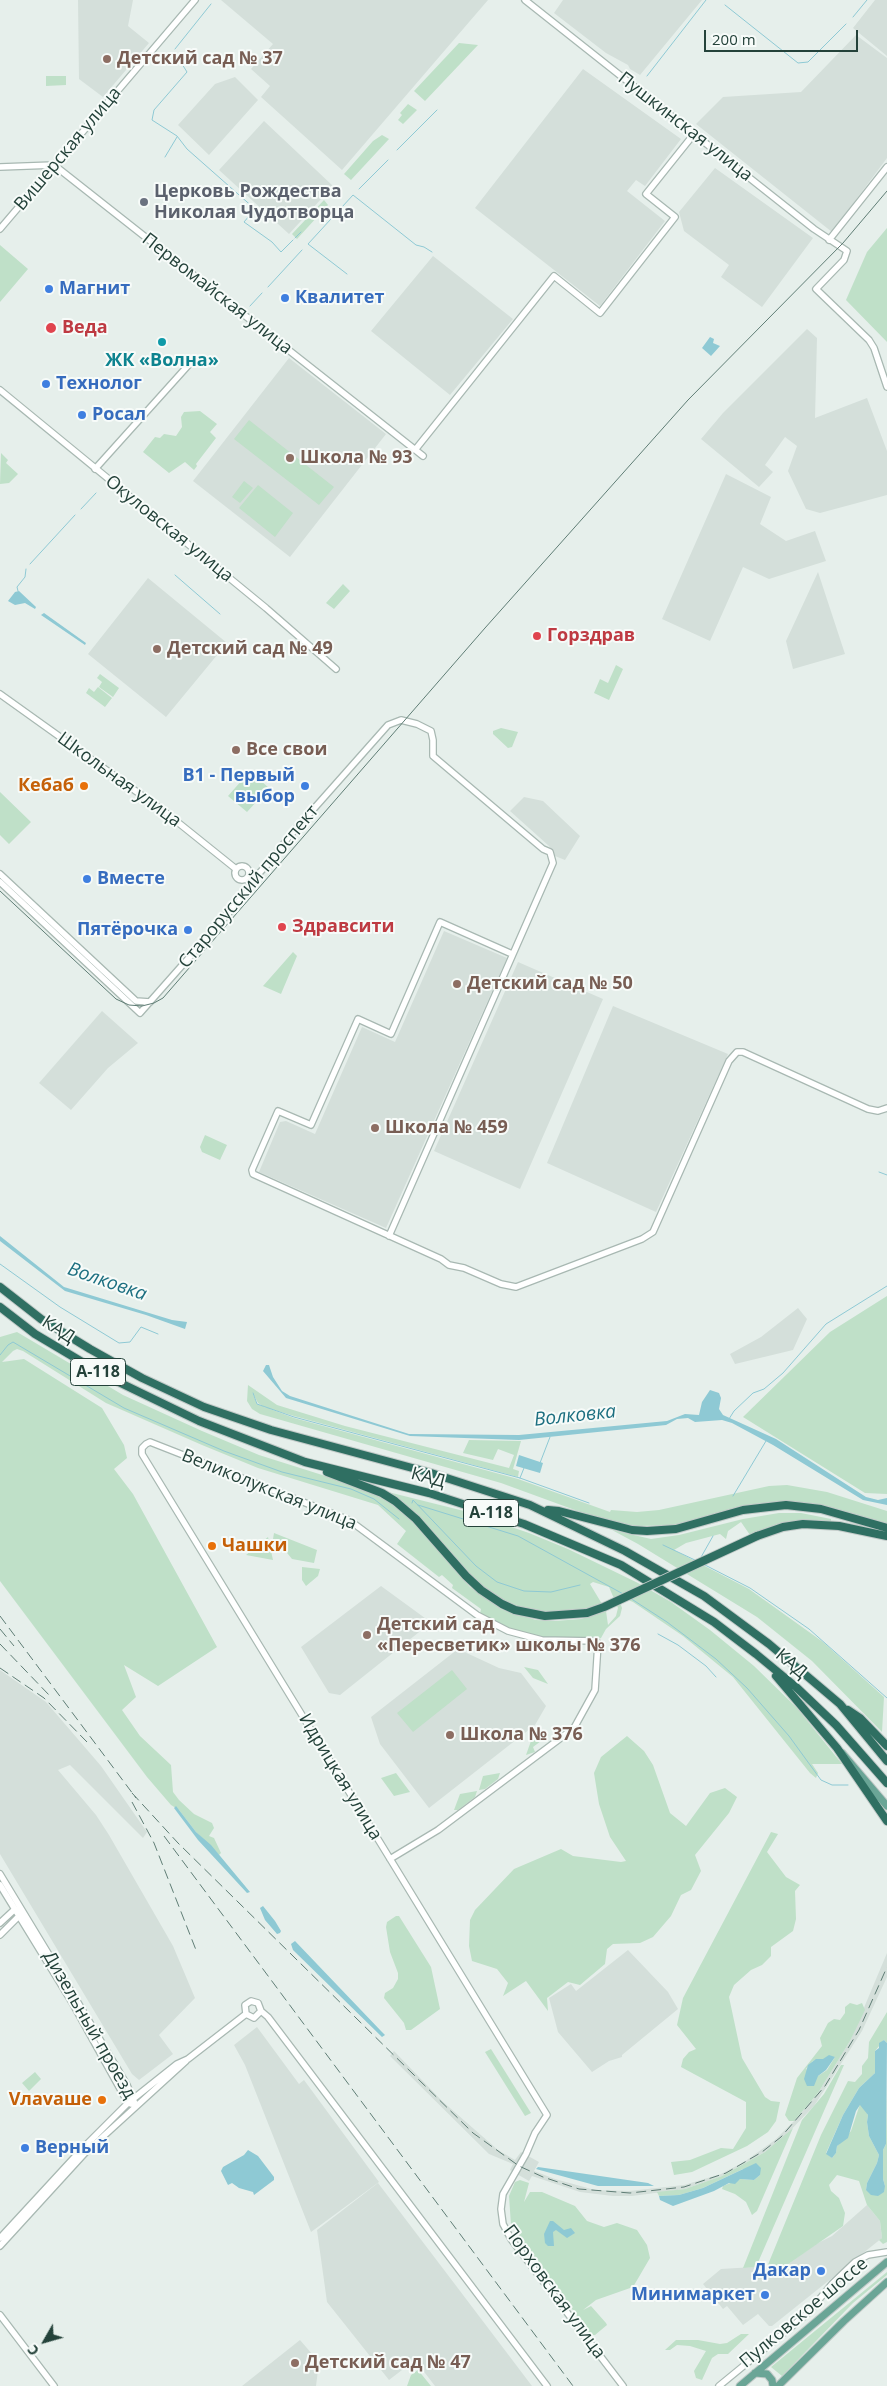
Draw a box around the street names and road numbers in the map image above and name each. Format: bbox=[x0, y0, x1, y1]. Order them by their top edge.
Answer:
street label: Пушкинская улица bbox=[613, 68, 757, 186]
street label: Вишерская улица bbox=[10, 83, 126, 215]
street label: Первомайская улица bbox=[138, 229, 296, 359]
street label: Окуловская улица bbox=[101, 471, 237, 587]
street label: Школьная улица bbox=[53, 728, 185, 832]
street label: Старорусский проспект bbox=[174, 801, 324, 973]
street label: КАД bbox=[38, 1312, 78, 1348]
road number: А-118 bbox=[70, 1358, 126, 1385]
street label: Великолукская улица bbox=[178, 1445, 360, 1535]
street label: КАД bbox=[408, 1463, 448, 1493]
road number: А-118 bbox=[464, 1500, 518, 1526]
street label: КАД bbox=[771, 1645, 811, 1683]
street label: Идрицкая улица bbox=[294, 1710, 386, 1844]
street label: Дизельный проезд bbox=[38, 1947, 140, 2103]
street label: Порховская улица bbox=[498, 2221, 610, 2363]
street label: Пулковское шоссе bbox=[736, 2253, 872, 2373]

